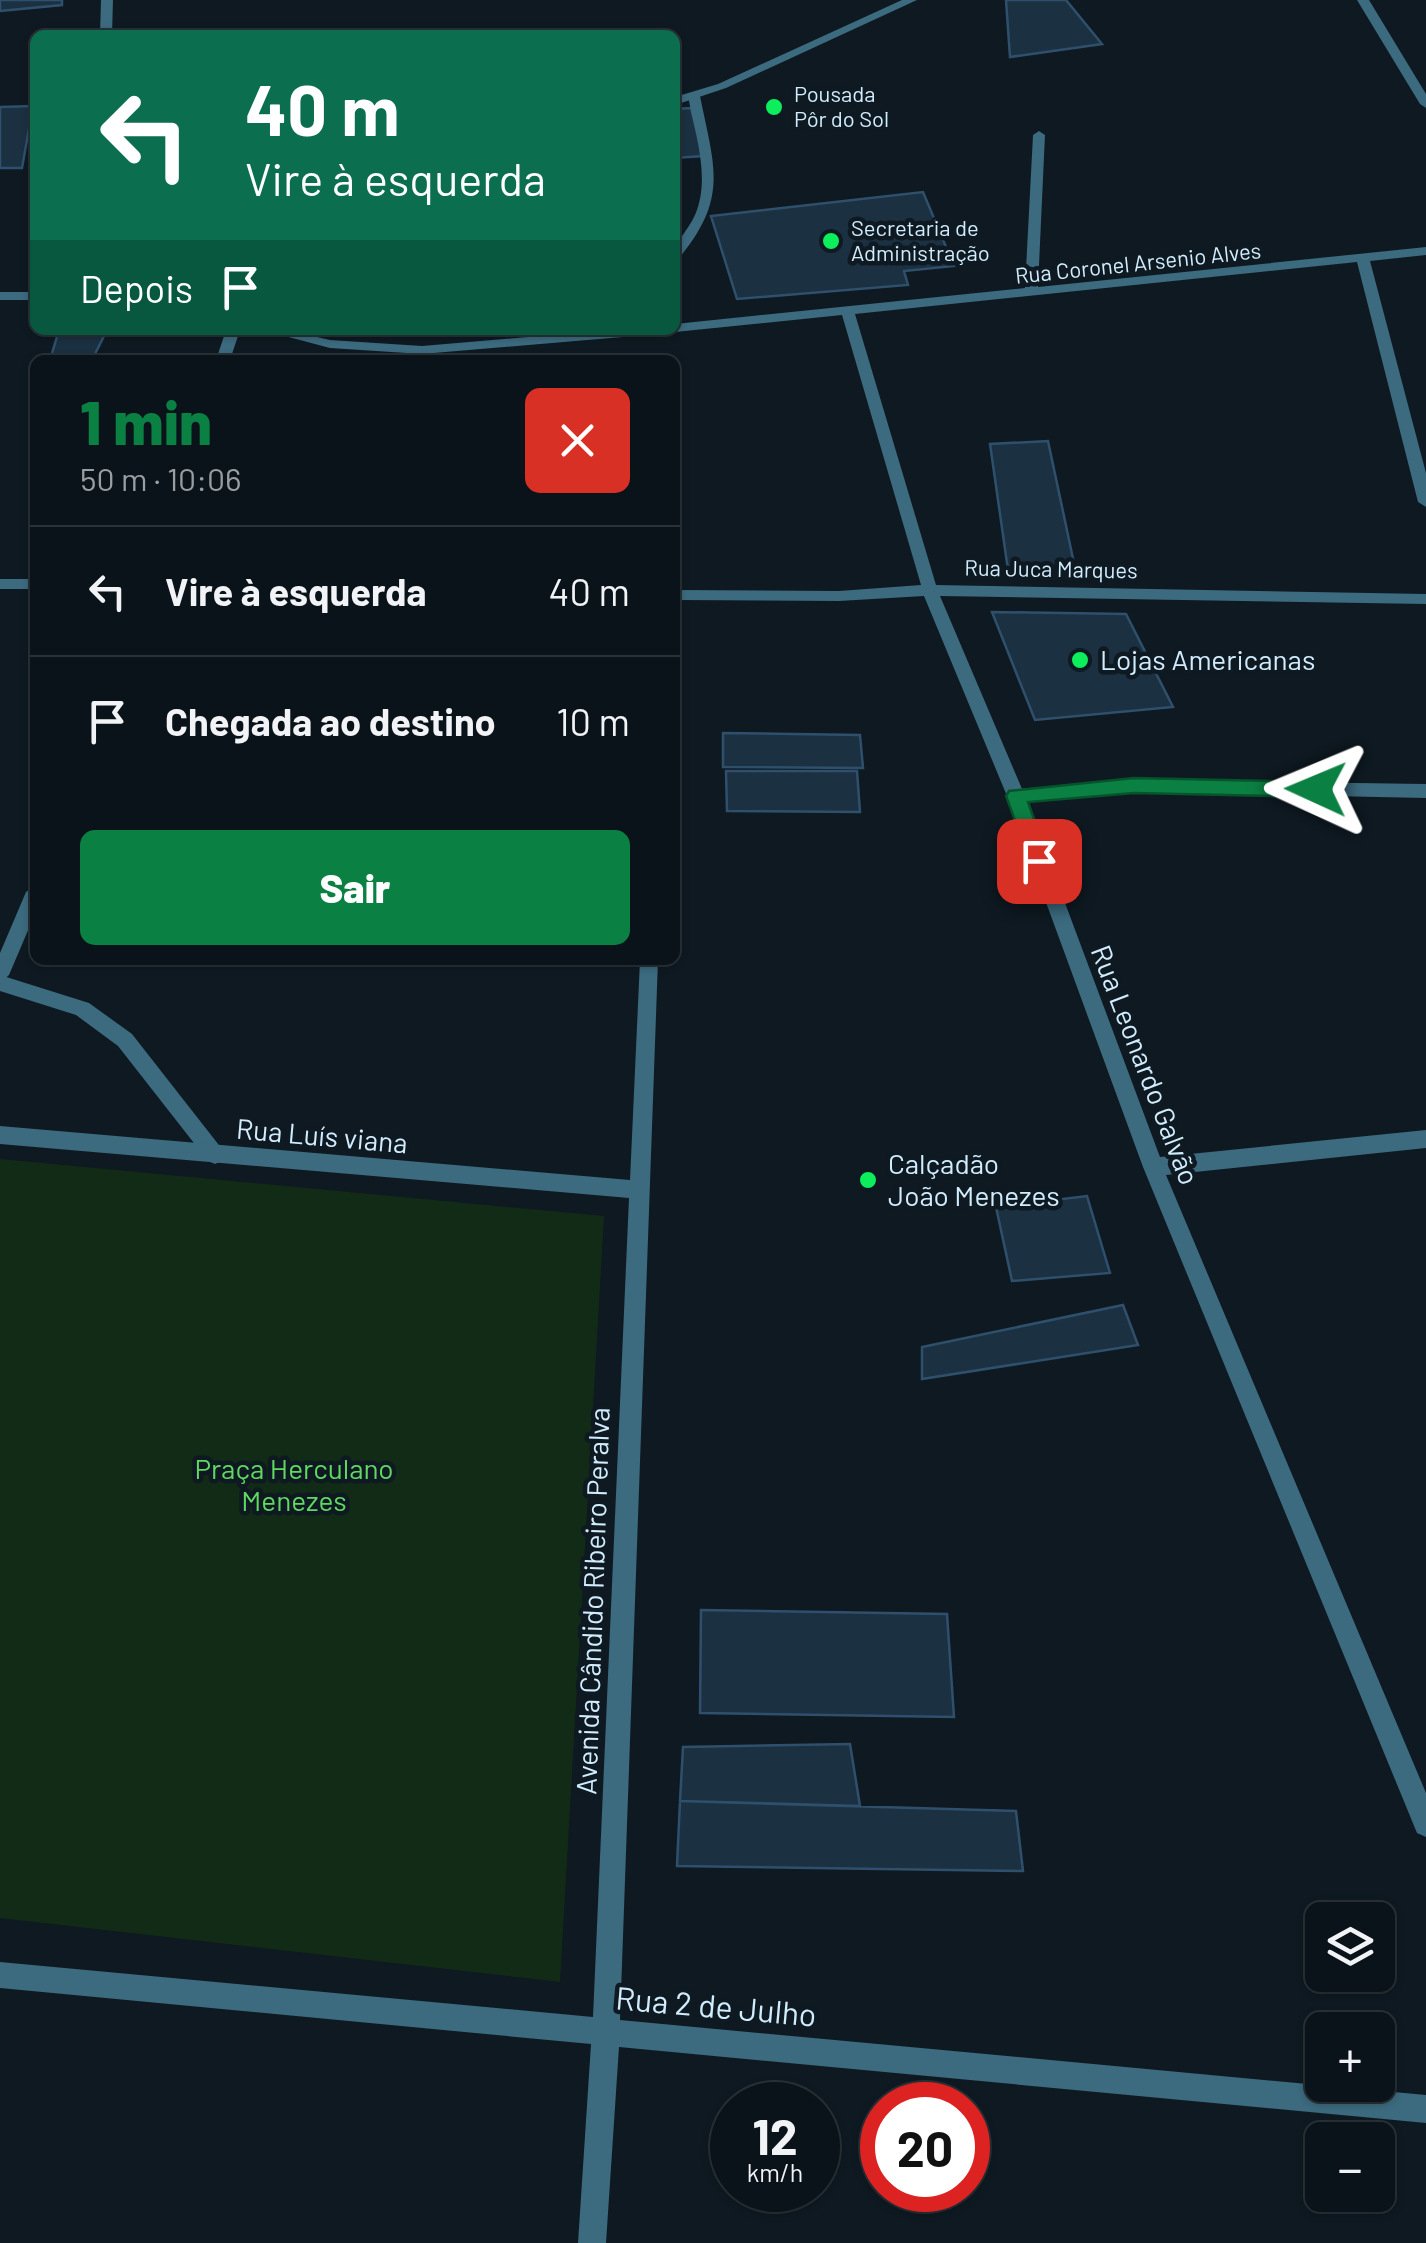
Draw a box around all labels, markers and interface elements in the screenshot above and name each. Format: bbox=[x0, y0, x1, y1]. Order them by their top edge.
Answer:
text: 40 m bbox=[245, 66, 400, 150]
icon: left bbox=[80, 70, 210, 200]
place label: Pousada Pôr do Sol bbox=[794, 80, 889, 131]
marker: Pousada Pôr do Sol bbox=[763, 96, 785, 118]
text: Vire à esquerda bbox=[245, 151, 546, 205]
place label: Secretaria de Administração bbox=[851, 214, 990, 265]
marker: Secretaria de Administração bbox=[820, 230, 842, 252]
street label: Rua Coronel Arsenio Alves bbox=[1014, 236, 1262, 288]
icon: arrive bbox=[213, 260, 268, 315]
text: Depois bbox=[80, 265, 193, 311]
text: 1 min bbox=[80, 385, 212, 457]
button: close bbox=[525, 388, 630, 493]
text: 50 m · 10:06 bbox=[80, 459, 242, 497]
street label: Rua Juca Marques bbox=[964, 553, 1138, 583]
icon: left bbox=[80, 564, 135, 619]
text: Vire à esquerda bbox=[165, 568, 427, 614]
text: 40 m bbox=[549, 568, 630, 614]
place label: Lojas Americanas bbox=[1100, 642, 1315, 676]
marker: Lojas Americanas bbox=[1069, 649, 1091, 671]
icon: arrive bbox=[80, 694, 135, 749]
text: Chegada ao destino bbox=[165, 698, 496, 744]
text: 10 m bbox=[556, 698, 630, 744]
position arrow bbox=[1264, 737, 1368, 841]
pin bbox=[997, 819, 1082, 904]
button: Sair bbox=[80, 830, 630, 945]
icon: arrive bbox=[1012, 834, 1067, 889]
street label: Rua Leonardo Galvão bbox=[1085, 940, 1207, 1189]
street label: Rua Luís viana bbox=[235, 1111, 409, 1159]
place label: Calçadão João Menezes bbox=[888, 1146, 1060, 1212]
marker: Calçadão João Menezes bbox=[857, 1169, 879, 1191]
street label: Avenida Cândido Ribeiro Peralva bbox=[568, 1407, 616, 1795]
park label: Praça Herculano Menezes bbox=[194, 1451, 394, 1517]
map controls bbox=[1305, 1902, 1395, 2212]
button: layers bbox=[1305, 1902, 1395, 1992]
street label: Rua 2 de Julho bbox=[614, 1977, 818, 2033]
button: + bbox=[1305, 2012, 1395, 2102]
speed limit sign: 20 bbox=[860, 2082, 990, 2212]
text: 12 bbox=[752, 2105, 798, 2165]
button: − bbox=[1305, 2122, 1395, 2212]
text: km/h bbox=[747, 2157, 803, 2187]

